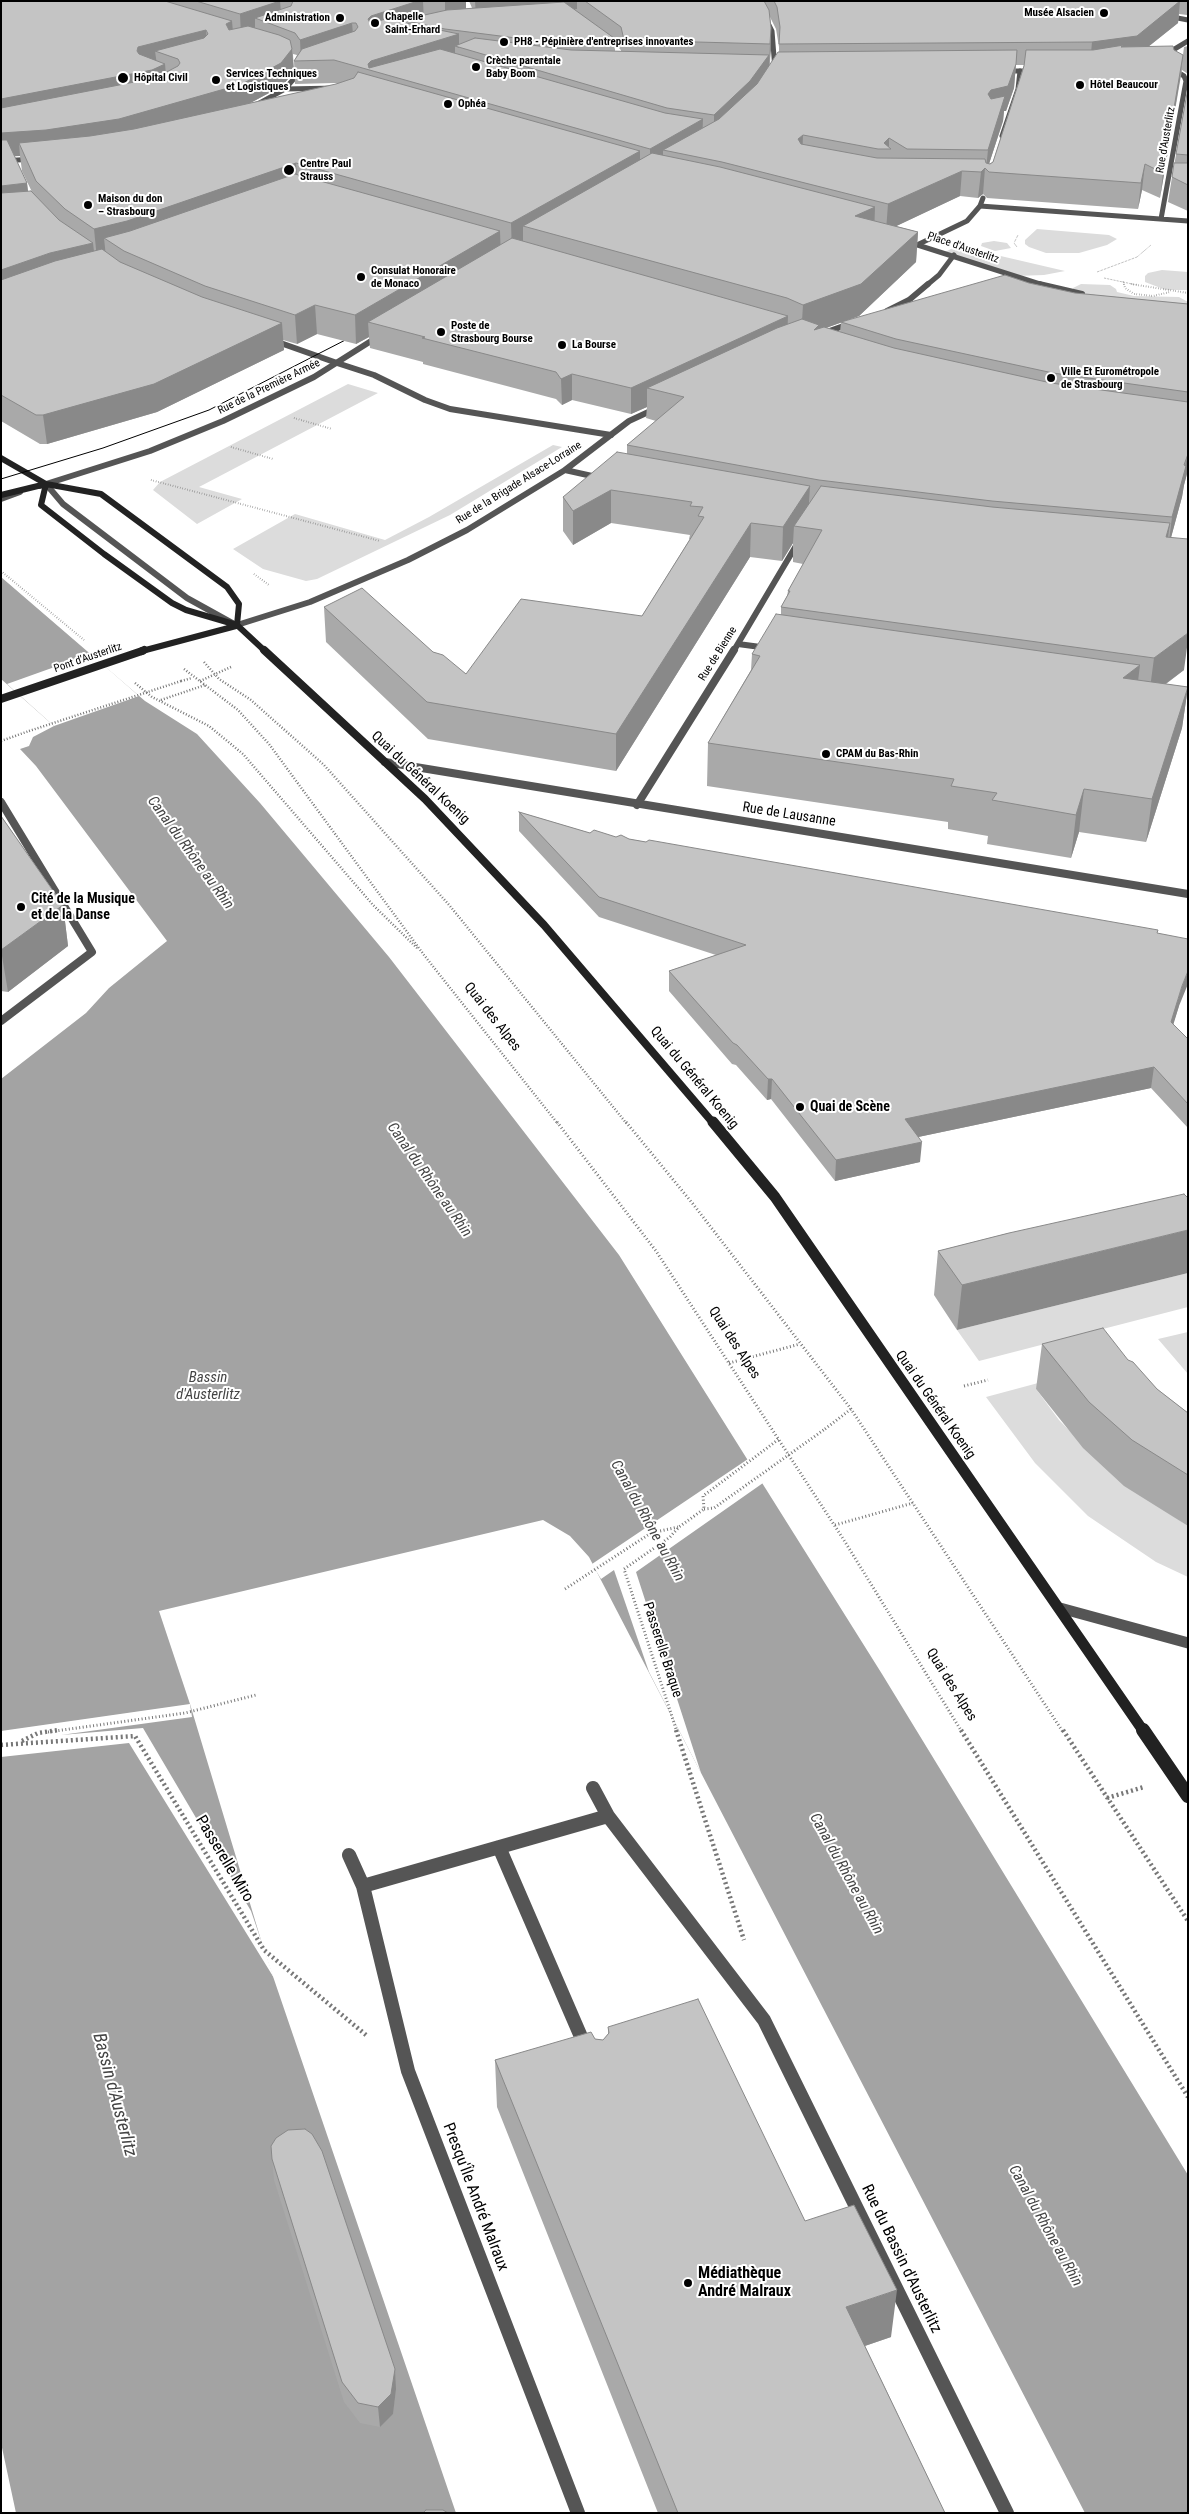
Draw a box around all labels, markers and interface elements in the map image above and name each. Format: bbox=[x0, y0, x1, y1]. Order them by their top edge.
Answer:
place label: Musée Alsacien bbox=[1024, 6, 1094, 20]
marker: Musée Alsacien bbox=[1098, 7, 1110, 19]
place label: Chapelle Saint-Erhard bbox=[385, 10, 440, 36]
place label: Administration bbox=[265, 11, 330, 25]
marker: Administration bbox=[334, 12, 346, 24]
marker: Chapelle Saint-Erhard bbox=[369, 17, 381, 29]
place label: PH8 - Pépinière d'entreprises innovantes bbox=[514, 35, 694, 49]
marker: PH8 - Pépinière d'entreprises innovantes bbox=[498, 36, 510, 48]
place label: Crèche parentale Baby Boom bbox=[486, 54, 561, 80]
marker: Crèche parentale Baby Boom bbox=[470, 61, 482, 73]
place label: Services Techniques et Logistiques bbox=[226, 67, 317, 93]
marker: Hôpital Civil bbox=[116, 71, 130, 85]
place label: Hôpital Civil bbox=[134, 71, 188, 85]
marker: Services Techniques et Logistiques bbox=[210, 74, 222, 86]
place label: Hôtel Beaucour bbox=[1090, 78, 1158, 92]
marker: Hôtel Beaucour bbox=[1074, 79, 1086, 91]
place label: Ophéa bbox=[458, 97, 486, 111]
marker: Ophéa bbox=[442, 98, 454, 110]
street label: Rue d'Austerlitz bbox=[1154, 106, 1178, 174]
place label: Centre Paul Strauss bbox=[300, 157, 351, 183]
marker: Centre Paul Strauss bbox=[282, 163, 296, 177]
place label: Maison du don – Strasbourg bbox=[98, 192, 162, 218]
marker: Maison du don – Strasbourg bbox=[82, 199, 94, 211]
street label: Place d'Austerlitz bbox=[925, 230, 1001, 266]
place label: Consulat Honoraire de Monaco bbox=[371, 264, 456, 290]
marker: Consulat Honoraire de Monaco bbox=[355, 271, 367, 283]
place label: Poste de Strasbourg Bourse bbox=[451, 319, 533, 345]
marker: Poste de Strasbourg Bourse bbox=[435, 326, 447, 338]
place label: La Bourse bbox=[572, 338, 616, 352]
marker: La Bourse bbox=[556, 339, 568, 351]
street label: Rue de la Première Armée bbox=[216, 357, 322, 417]
place label: Ville Et Eurométropole de Strasbourg bbox=[1061, 365, 1159, 391]
marker: Ville Et Eurométropole de Strasbourg bbox=[1045, 372, 1057, 384]
street label: Rue de la Brigade Alsace-Lorraine bbox=[454, 439, 584, 527]
street label: Rue de Bienne bbox=[696, 624, 740, 684]
street label: Pont d'Austerlitz bbox=[52, 640, 124, 676]
street label: Quai du Général Koenig bbox=[367, 728, 473, 828]
place label: CPAM du Bas-Rhin bbox=[836, 747, 918, 761]
marker: CPAM du Bas-Rhin bbox=[820, 748, 832, 760]
water label: Canal du Rhône au Rhin bbox=[143, 793, 237, 913]
street label: Rue de Lausanne bbox=[741, 799, 837, 831]
place label: Cité de la Musique et de la Danse bbox=[31, 891, 135, 924]
marker: Cité de la Musique et de la Danse bbox=[15, 901, 27, 913]
street label: Quai des Alpes bbox=[460, 979, 524, 1055]
street label: Quai du Général Koenig bbox=[646, 1023, 742, 1133]
place label: Quai de Scène bbox=[810, 1099, 890, 1115]
marker: Quai de Scène bbox=[794, 1101, 806, 1113]
water label: Canal du Rhône au Rhin bbox=[383, 1119, 475, 1241]
street label: Quai des Alpes bbox=[704, 1304, 764, 1382]
street label: Quai du Général Koenig bbox=[891, 1348, 979, 1462]
water label: Bassin d'Austerlitz bbox=[176, 1369, 240, 1404]
water label: Canal du Rhône au Rhin bbox=[606, 1457, 688, 1585]
street label: Passerelle Braque bbox=[639, 1600, 685, 1700]
street label: Quai des Alpes bbox=[922, 1646, 980, 1724]
water label: Canal du Rhône au Rhin bbox=[805, 1810, 887, 1938]
street label: Passerelle Miro bbox=[191, 1812, 257, 1906]
water label: Bassin d'Austerlitz bbox=[87, 2031, 141, 2159]
street label: Presqu'Île André Malraux bbox=[438, 2120, 512, 2274]
water label: Canal du Rhône au Rhin bbox=[1004, 2162, 1086, 2290]
street label: Rue du Bassin d'Austerlitz bbox=[857, 2182, 945, 2336]
place label: Médiathèque André Malraux bbox=[698, 2264, 791, 2302]
marker: Médiathèque André Malraux bbox=[682, 2277, 694, 2289]

